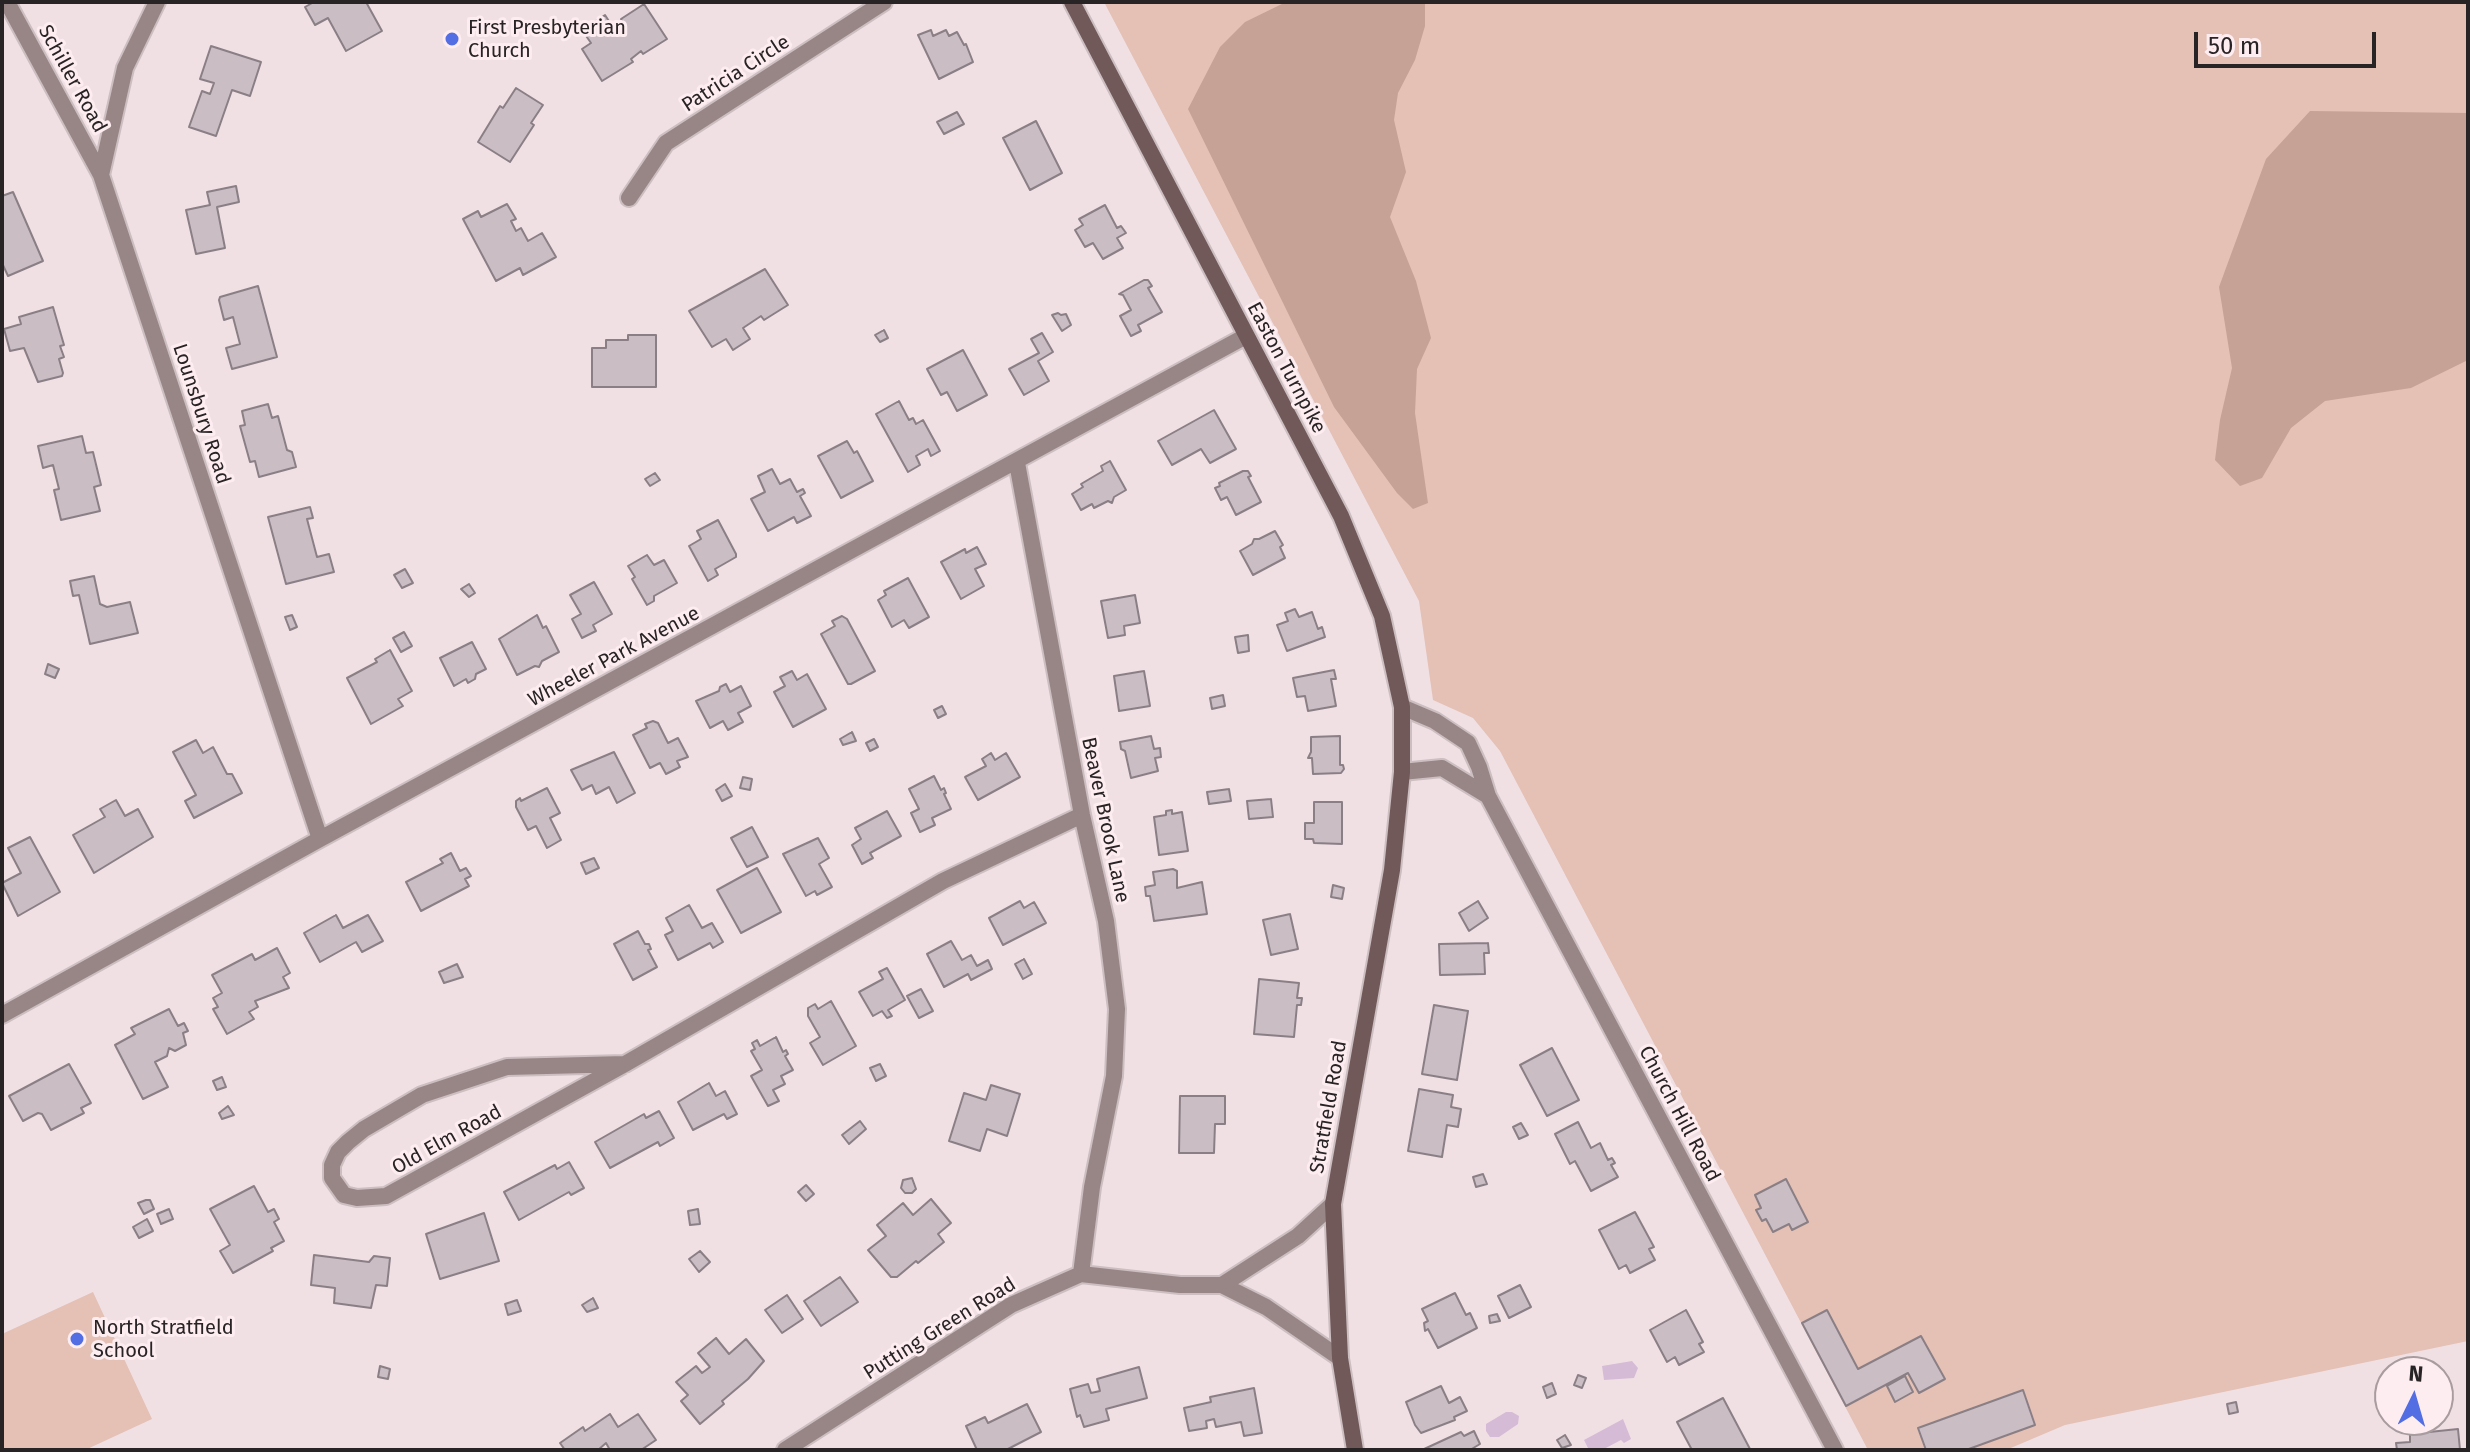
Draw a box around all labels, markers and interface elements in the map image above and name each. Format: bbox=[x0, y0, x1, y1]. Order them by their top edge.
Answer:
place label: First Presbyterian Church bbox=[468, 16, 626, 63]
scale bar bbox=[2198, 16, 2380, 66]
street label: Schiller Road bbox=[33, 21, 111, 137]
marker: First Presbyterian Church bbox=[443, 30, 461, 48]
street label: Patricia Circle bbox=[678, 30, 794, 118]
text: 50 m bbox=[2208, 32, 2260, 60]
street label: Easton Turnpike bbox=[1241, 298, 1331, 438]
street label: Lounsbury Road bbox=[167, 341, 235, 487]
street label: Wheeler Park Avenue bbox=[524, 602, 704, 712]
street label: Beaver Brook Lane bbox=[1076, 735, 1134, 905]
street label: Stratfield Road bbox=[1305, 1039, 1353, 1175]
street label: Church Hill Road bbox=[1633, 1042, 1725, 1186]
street label: Old Elm Road bbox=[388, 1100, 506, 1180]
street label: Putting Green Road bbox=[859, 1272, 1021, 1386]
place label: North Stratfield School bbox=[93, 1316, 234, 1363]
marker: North Stratfield School bbox=[68, 1330, 86, 1348]
north arrow bbox=[2374, 1356, 2454, 1436]
text: N bbox=[2408, 1360, 2424, 1388]

